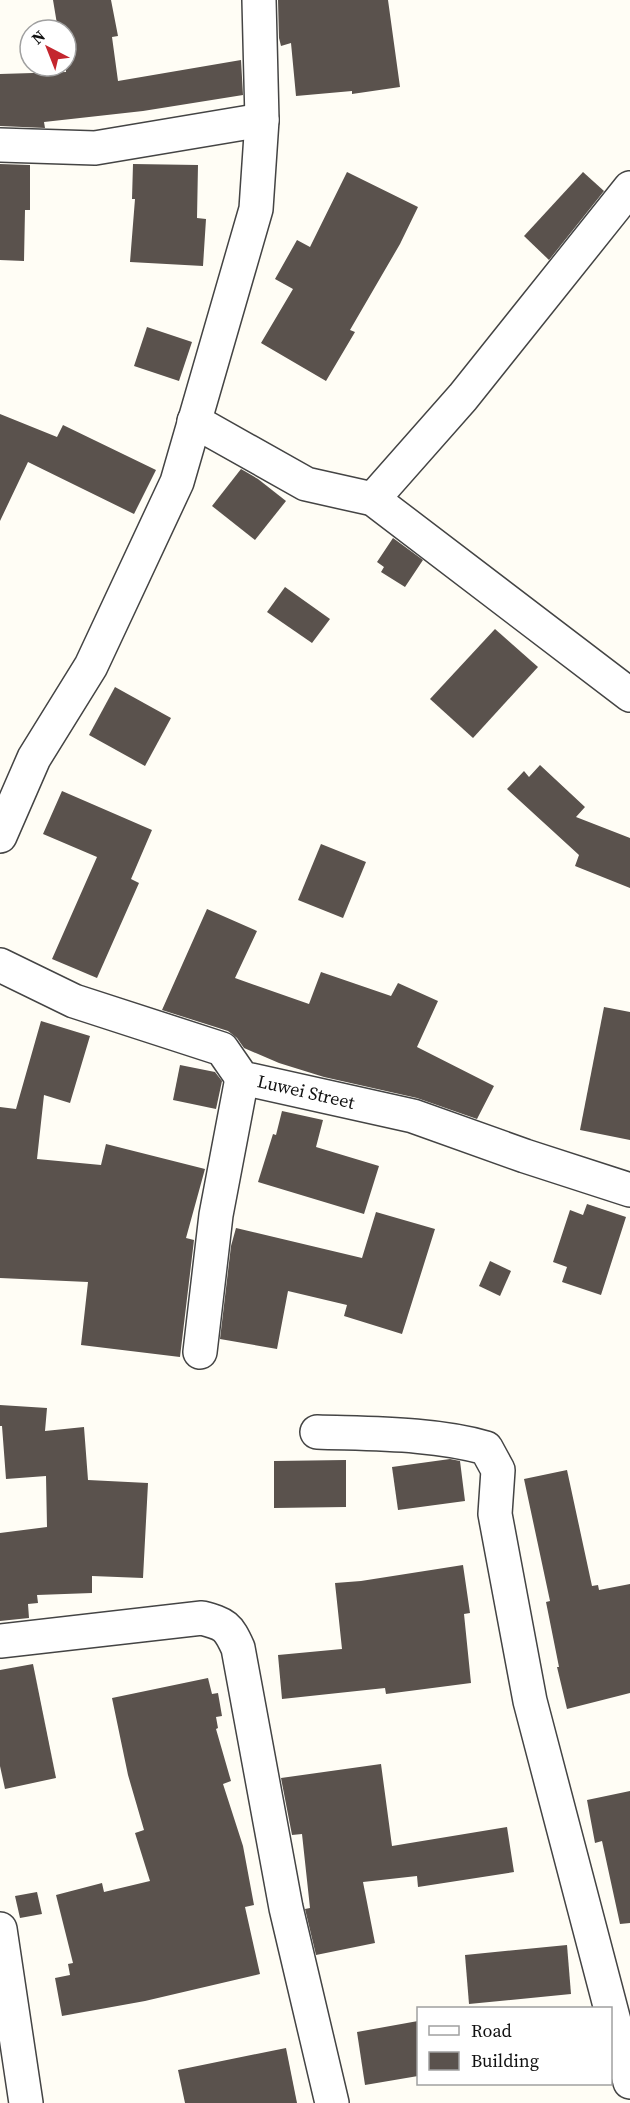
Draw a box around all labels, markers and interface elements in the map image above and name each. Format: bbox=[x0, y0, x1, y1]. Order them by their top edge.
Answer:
north arrow bbox=[18, 18, 78, 78]
text: N bbox=[26, 25, 50, 49]
street label: Luwei Street bbox=[255, 1068, 357, 1115]
legend bbox=[417, 2007, 612, 2085]
text: Road bbox=[471, 2018, 512, 2043]
text: Building bbox=[471, 2048, 539, 2073]

